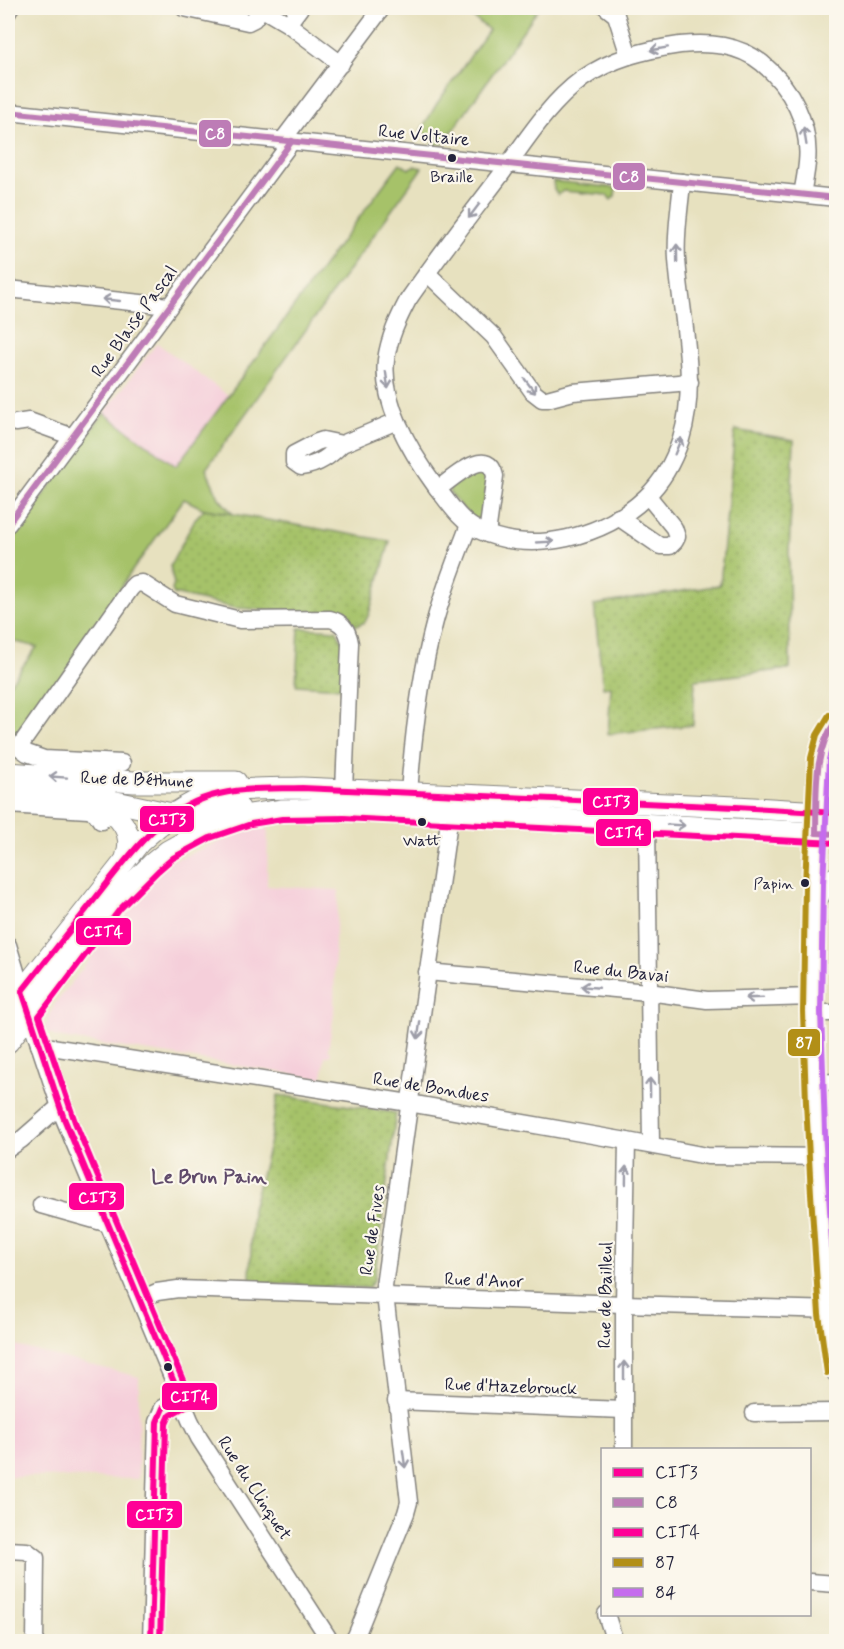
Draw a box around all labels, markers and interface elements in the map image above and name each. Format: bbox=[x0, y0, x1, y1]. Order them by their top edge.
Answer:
one-way arrow bbox=[650, 43, 669, 54]
line badge: C8 bbox=[198, 119, 232, 148]
street label: Rue Voltaire bbox=[377, 119, 471, 153]
text: C8 bbox=[205, 124, 225, 145]
one-way arrow bbox=[800, 127, 811, 147]
marker: Braille bbox=[446, 152, 458, 164]
line badge: C8 bbox=[612, 162, 646, 191]
place label: Braille bbox=[430, 167, 474, 188]
text: C8 bbox=[619, 167, 639, 188]
one-way arrow bbox=[467, 202, 480, 218]
one-way arrow bbox=[671, 244, 683, 264]
street label: Rue Blaise Pascal bbox=[86, 261, 184, 382]
one-way arrow bbox=[101, 294, 121, 305]
one-way arrow bbox=[382, 370, 393, 389]
one-way arrow bbox=[523, 378, 536, 394]
one-way arrow bbox=[673, 437, 684, 456]
one-way arrow bbox=[535, 536, 555, 547]
street label: Rue de Béthune bbox=[80, 766, 194, 794]
one-way arrow bbox=[48, 771, 68, 782]
line badge: CIT3 bbox=[582, 787, 639, 816]
text: CIT3 bbox=[592, 792, 631, 813]
line badge: CIT3 bbox=[139, 805, 195, 833]
text: CIT3 bbox=[148, 810, 187, 831]
marker: Watt bbox=[416, 816, 428, 828]
line badge: CIT4 bbox=[595, 818, 652, 847]
one-way arrow bbox=[666, 820, 686, 831]
text: CIT4 bbox=[604, 823, 645, 844]
place label: Watt bbox=[403, 831, 442, 852]
place label: Papin bbox=[753, 874, 794, 895]
marker: Papin bbox=[799, 877, 811, 889]
line badge: CIT4 bbox=[75, 917, 132, 946]
text: CIT4 bbox=[83, 922, 124, 943]
street label: Rue du Bavai bbox=[572, 955, 670, 989]
one-way arrow bbox=[581, 981, 601, 992]
one-way arrow bbox=[744, 993, 764, 1004]
one-way arrow bbox=[414, 1020, 425, 1040]
line badge: 87 bbox=[787, 1028, 821, 1057]
text: 87 bbox=[795, 1033, 813, 1054]
street label: Rue de Bondues bbox=[371, 1067, 490, 1109]
one-way arrow bbox=[644, 1078, 656, 1098]
district label: Le Brun Pain bbox=[151, 1164, 267, 1191]
one-way arrow bbox=[620, 1166, 632, 1186]
line badge: CIT3 bbox=[68, 1182, 125, 1211]
street label: Rue de Fives bbox=[355, 1183, 391, 1277]
text: CIT3 bbox=[78, 1188, 117, 1209]
street label: Rue de Bailleul bbox=[593, 1241, 619, 1349]
street label: Rue d'Anor bbox=[444, 1268, 525, 1294]
unlabelled marker bbox=[162, 1361, 174, 1373]
one-way arrow bbox=[618, 1361, 630, 1381]
street label: Rue d'Hazebrouck bbox=[444, 1373, 578, 1401]
line badge: CIT4 bbox=[161, 1382, 218, 1411]
text: CIT4 bbox=[170, 1387, 211, 1408]
street label: Rue du Clinquet bbox=[211, 1432, 297, 1545]
legend bbox=[601, 1448, 811, 1616]
one-way arrow bbox=[399, 1449, 410, 1468]
text: CIT3 bbox=[655, 1461, 698, 1485]
text: C8 bbox=[655, 1491, 678, 1515]
line badge: CIT3 bbox=[126, 1500, 183, 1529]
text: CIT3 bbox=[135, 1505, 174, 1526]
text: CIT4 bbox=[655, 1521, 700, 1545]
text: 87 bbox=[655, 1551, 674, 1575]
text: 84 bbox=[655, 1581, 676, 1605]

